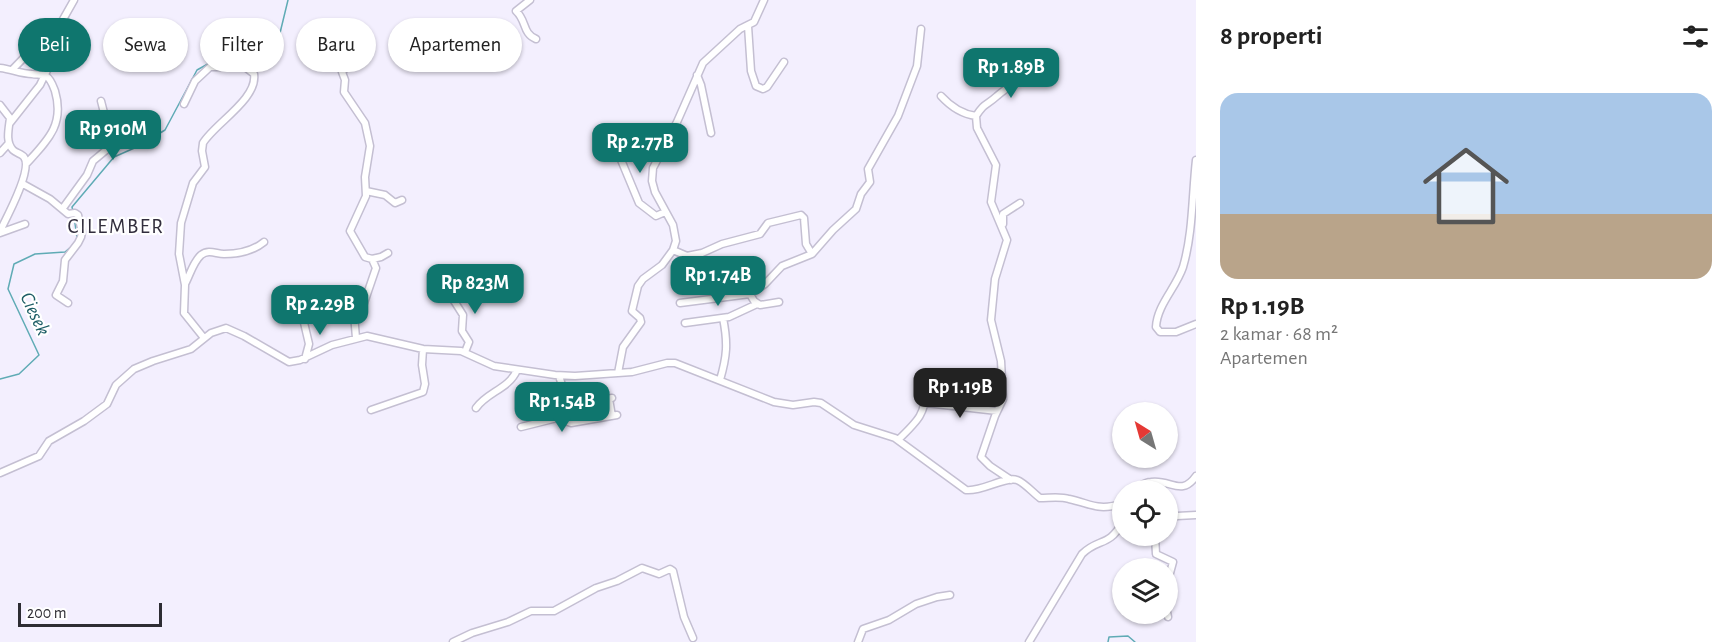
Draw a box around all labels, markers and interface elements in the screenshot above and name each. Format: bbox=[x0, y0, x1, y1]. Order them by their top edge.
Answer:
chip: Beli bbox=[18, 18, 91, 72]
chip: Sewa bbox=[103, 18, 188, 72]
chip: Filter bbox=[200, 18, 284, 72]
chip: Baru bbox=[296, 18, 376, 72]
chip: Apartemen bbox=[388, 18, 522, 72]
icon: filters bbox=[1679, 20, 1712, 53]
text: 8 properti bbox=[1220, 23, 1322, 49]
pin: Rp 1.89B bbox=[949, 48, 1073, 99]
text: Rp 1.89B bbox=[977, 57, 1045, 77]
pin: Rp 910M bbox=[58, 110, 168, 161]
text: Rp 910M bbox=[79, 119, 147, 139]
pin: Rp 2.77B bbox=[578, 123, 702, 174]
text: Rp 2.77B bbox=[606, 132, 674, 152]
icon: home bbox=[1412, 132, 1520, 240]
district label: CILEMBER bbox=[67, 216, 165, 237]
pin: Rp 1.74B bbox=[656, 256, 780, 307]
pin: Rp 823M bbox=[420, 264, 530, 315]
text: Rp 1.74B bbox=[685, 265, 751, 285]
text: Rp 823M bbox=[441, 273, 509, 293]
pin: Rp 2.29B bbox=[258, 285, 382, 336]
water label: Ciesek bbox=[16, 289, 54, 339]
text: Rp 1.19B bbox=[1220, 293, 1305, 319]
text: Rp 2.29B bbox=[285, 294, 355, 314]
text: 2 kamar · 68 m² bbox=[1220, 324, 1338, 344]
text: Apartemen bbox=[1220, 348, 1308, 368]
pin: Rp 1.19B bbox=[898, 368, 1022, 419]
text: Rp 1.19B bbox=[928, 377, 993, 397]
pin: Rp 1.54B bbox=[500, 382, 624, 433]
text: Rp 1.54B bbox=[529, 391, 595, 411]
north arrow bbox=[1112, 402, 1178, 468]
map controls bbox=[1112, 402, 1178, 624]
button: locate bbox=[1112, 480, 1178, 546]
button: layers bbox=[1112, 558, 1178, 624]
scale bar bbox=[18, 600, 162, 628]
text: 200 m bbox=[27, 605, 67, 621]

